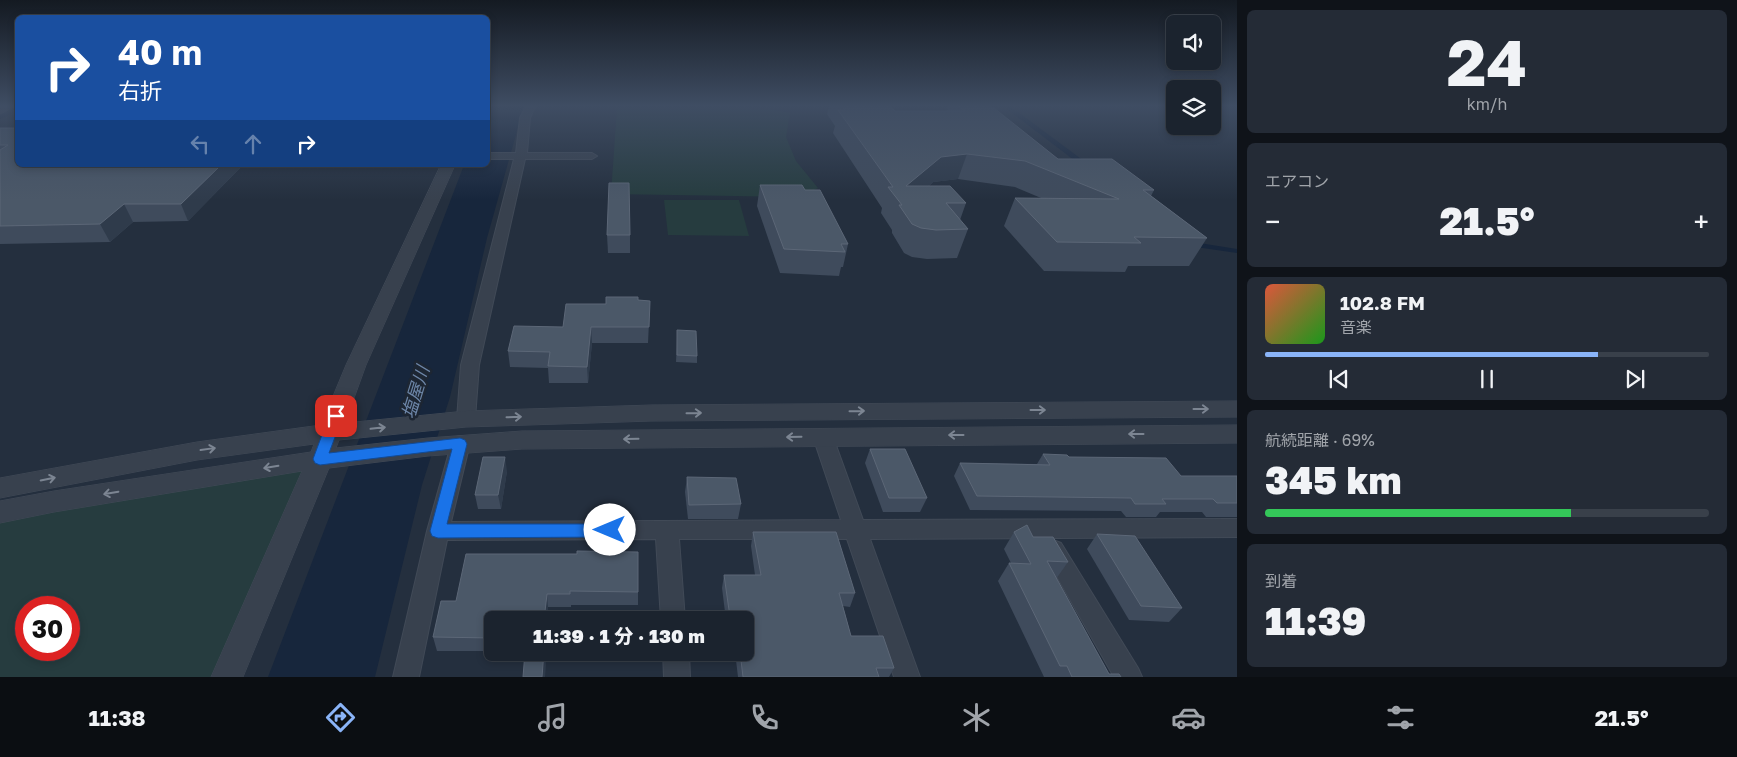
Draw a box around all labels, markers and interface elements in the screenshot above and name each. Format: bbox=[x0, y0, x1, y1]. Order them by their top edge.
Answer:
map controls bbox=[1166, 15, 1221, 135]
button: sound bbox=[1166, 15, 1221, 70]
text: 24 bbox=[1447, 22, 1527, 100]
text: 40 m bbox=[118, 31, 202, 73]
icon: right bbox=[35, 35, 100, 100]
text: 右折 bbox=[118, 77, 162, 104]
button: layers bbox=[1166, 80, 1221, 135]
text: km/h bbox=[1467, 94, 1507, 114]
icon: left bbox=[186, 130, 214, 158]
icon: ahead bbox=[239, 130, 267, 158]
icon: right bbox=[292, 130, 320, 158]
text: エアコン bbox=[1265, 171, 1329, 191]
text: 21.5° bbox=[1440, 198, 1534, 243]
text: − bbox=[1265, 205, 1280, 238]
text: + bbox=[1694, 205, 1709, 238]
text: 102.8 FM bbox=[1340, 291, 1425, 314]
text: 音楽 bbox=[1340, 317, 1372, 337]
water label: 塩屋川 bbox=[397, 361, 434, 421]
icon: previous bbox=[1325, 365, 1353, 393]
icon: pause bbox=[1473, 365, 1501, 393]
icon: next bbox=[1621, 365, 1649, 393]
pin bbox=[315, 395, 357, 437]
icon: arrive bbox=[322, 402, 350, 430]
one-way arrow bbox=[1192, 404, 1209, 414]
one-way arrow bbox=[1030, 405, 1046, 415]
one-way arrow bbox=[848, 406, 865, 416]
one-way arrow bbox=[686, 408, 702, 418]
one-way arrow bbox=[506, 413, 522, 422]
one-way arrow bbox=[370, 423, 386, 433]
one-way arrow bbox=[1128, 429, 1144, 439]
text: 航続距離 · 69% bbox=[1265, 430, 1375, 450]
one-way arrow bbox=[949, 431, 965, 440]
one-way arrow bbox=[786, 432, 802, 442]
one-way arrow bbox=[624, 434, 640, 444]
one-way arrow bbox=[199, 444, 215, 454]
text: 345 km bbox=[1265, 457, 1402, 502]
one-way arrow bbox=[264, 462, 280, 472]
one-way arrow bbox=[39, 473, 55, 483]
one-way arrow bbox=[103, 488, 119, 498]
position arrow bbox=[583, 503, 635, 555]
text: 到着 bbox=[1265, 571, 1297, 591]
speed limit sign: 30 bbox=[15, 596, 80, 661]
text: 11:39 bbox=[1265, 598, 1366, 643]
text: 11:39 · 1 分 · 130 m bbox=[533, 624, 705, 647]
icon: directions bbox=[323, 700, 358, 735]
icon: music bbox=[535, 700, 570, 735]
icon: phone bbox=[747, 700, 782, 735]
icon: climate bbox=[959, 700, 994, 735]
icon: car bbox=[1171, 700, 1206, 735]
icon: filters bbox=[1383, 700, 1418, 735]
text: 11:38 bbox=[89, 704, 146, 731]
text: 21.5° bbox=[1595, 704, 1649, 731]

